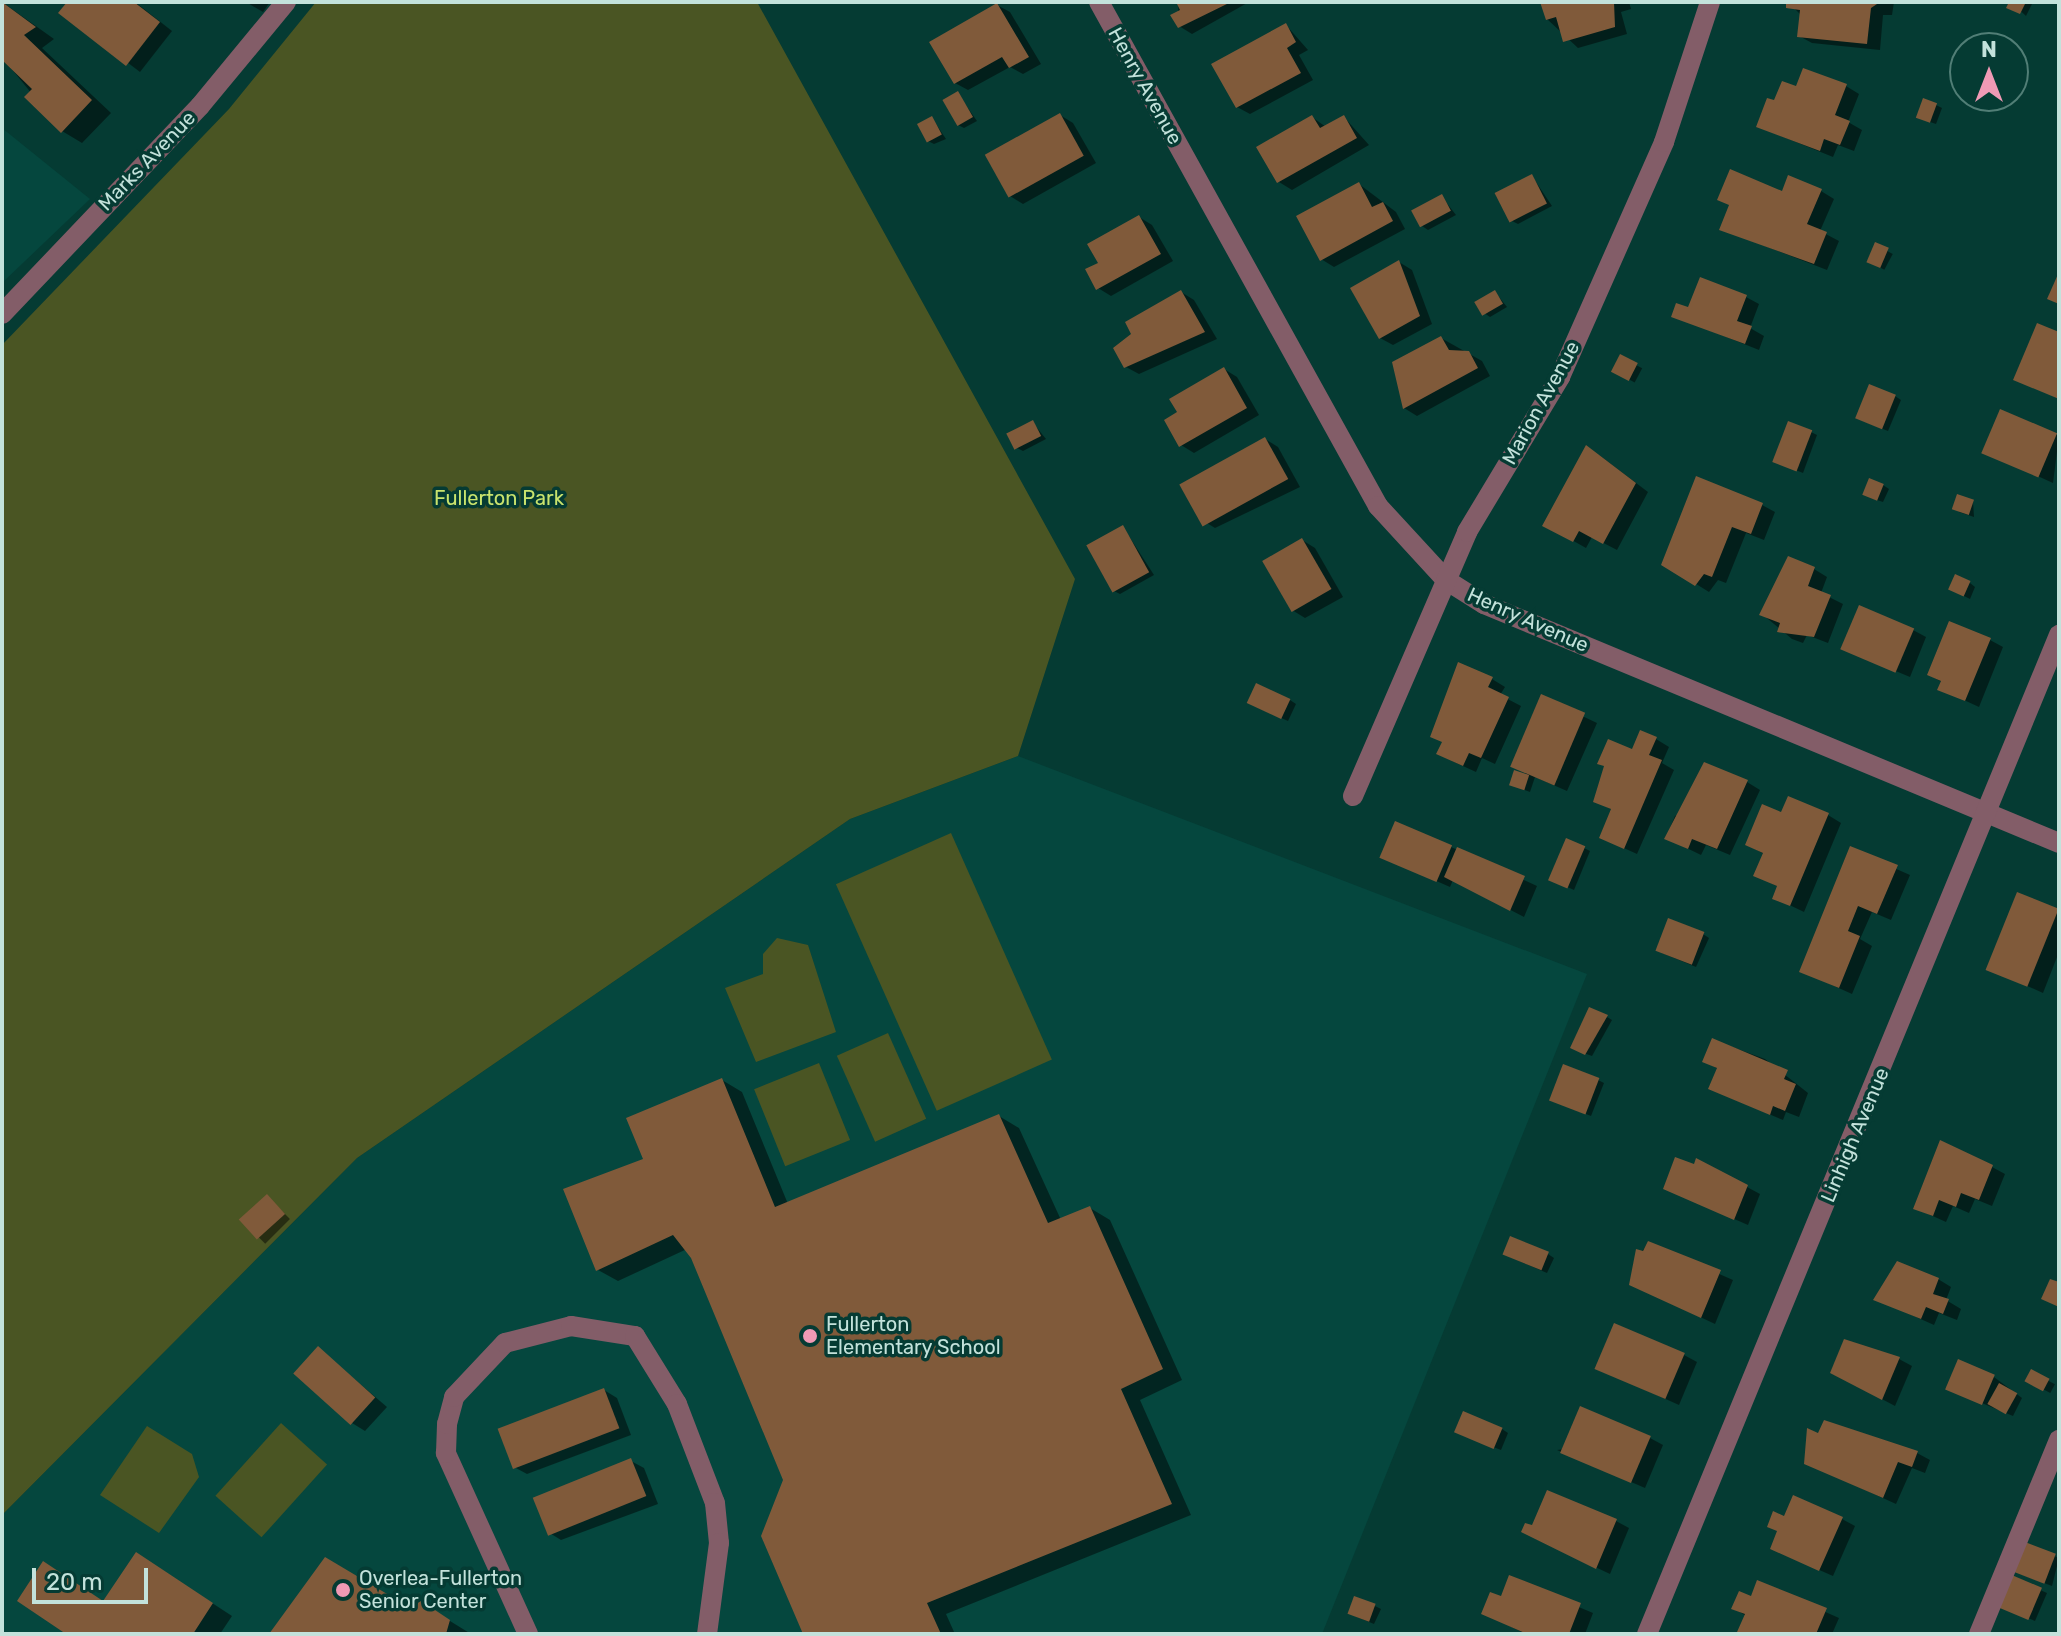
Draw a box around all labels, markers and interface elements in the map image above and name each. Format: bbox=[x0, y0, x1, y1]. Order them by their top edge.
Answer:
street label: Henry Avenue bbox=[1103, 23, 1187, 149]
north arrow bbox=[1949, 32, 2029, 112]
text: N bbox=[1981, 36, 1997, 63]
street label: Marks Avenue bbox=[93, 106, 201, 216]
street label: Marion Avenue bbox=[1497, 337, 1585, 469]
park label: Fullerton Park bbox=[434, 486, 564, 510]
street label: Henry Avenue bbox=[1463, 582, 1593, 658]
street label: Linhigh Avenue bbox=[1816, 1064, 1894, 1206]
place label: Fullerton Elementary School bbox=[826, 1312, 1001, 1359]
marker: Fullerton Elementary School bbox=[801, 1327, 819, 1345]
scale bar bbox=[36, 1552, 152, 1602]
place label: Overlea-Fullerton Senior Center bbox=[359, 1566, 522, 1613]
text: 20 m bbox=[46, 1568, 103, 1596]
marker: Overlea-Fullerton Senior Center bbox=[334, 1581, 352, 1599]

